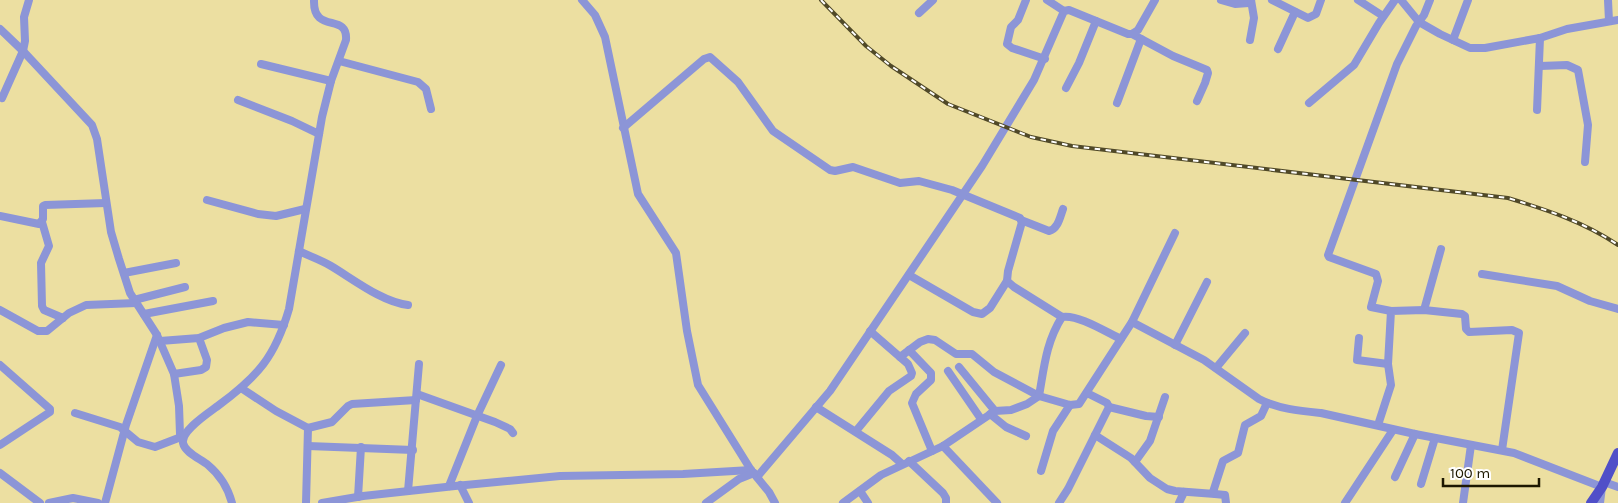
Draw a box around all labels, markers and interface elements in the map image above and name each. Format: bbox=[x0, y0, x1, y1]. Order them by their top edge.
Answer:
scale bar bbox=[1443, 456, 1539, 488]
text: 100 m bbox=[1450, 464, 1490, 482]

